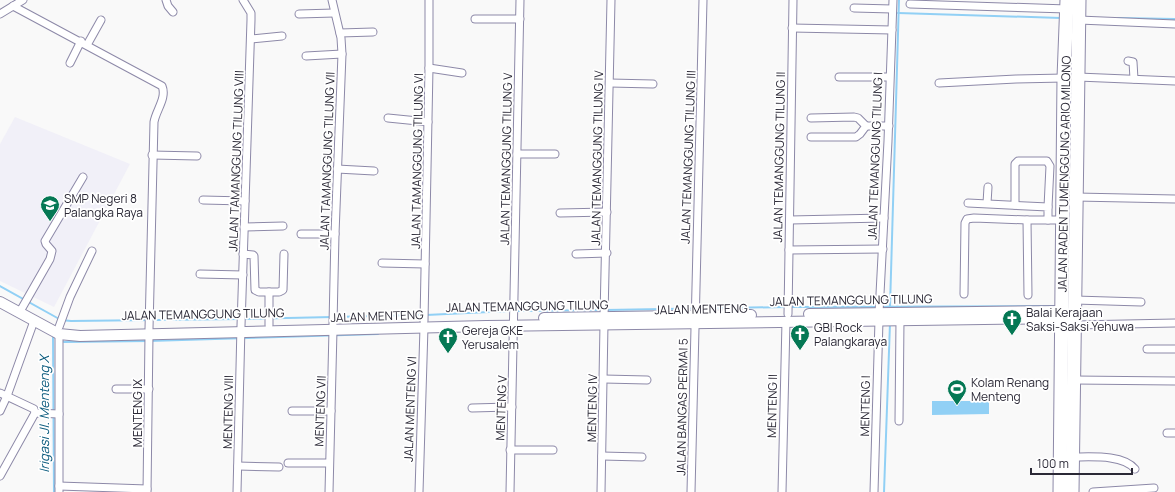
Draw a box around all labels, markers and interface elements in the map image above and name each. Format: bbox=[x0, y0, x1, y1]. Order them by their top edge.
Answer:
street label: JALAN RADEN TUMENGGUNG ARIO MILONO bbox=[1053, 55, 1075, 292]
street label: JALAN TAMANGGUNG TILUNG VIII bbox=[224, 70, 248, 252]
street label: JALAN TEMANGGUNG TILUNG IV bbox=[587, 70, 607, 246]
street label: JALAN TEMANGGUNG TILUNG III bbox=[676, 70, 700, 244]
street label: JALAN TAMANGGUNG TILUNG VII bbox=[315, 71, 339, 251]
street label: JALAN TEMANGGUNG TILUNG II bbox=[769, 71, 789, 243]
street label: JALAN TEMANGGUNG TILUNG V bbox=[496, 72, 516, 245]
street label: JALAN TEMANGGUNG TILUNG I bbox=[864, 72, 886, 240]
street label: JALAN TAMANGGUNG TILUNG VI bbox=[407, 73, 427, 249]
place label: SMP Negeri 8 Palangka Raya bbox=[64, 190, 143, 221]
school or university icon: SMP Negeri 8 Palangka Raya bbox=[39, 194, 61, 222]
street label: JALAN TEMANGGUNG TILUNG bbox=[769, 290, 933, 310]
street label: JALAN TEMANGGUNG TILUNG bbox=[445, 296, 609, 316]
street label: JALAN MENTENG bbox=[654, 300, 748, 318]
street label: JALAN TEMANGGUNG TILUNG bbox=[121, 304, 285, 324]
place label: Balai Kerajaan Saksi-Saksi Yehuwa bbox=[1026, 304, 1134, 335]
street label: JALAN MENTENG bbox=[330, 306, 424, 326]
church icon: Balai Kerajaan Saksi-Saksi Yehuwa bbox=[1001, 308, 1023, 336]
place label: GBI Rock Palangkaraya bbox=[814, 319, 887, 350]
place label: Gereja GKE Yerusalem bbox=[462, 322, 523, 353]
church icon: GBI Rock Palangkaraya bbox=[789, 323, 811, 351]
church icon: Gereja GKE Yerusalem bbox=[437, 326, 459, 354]
street label: JALAN BANGAS PERMAI 5 bbox=[672, 338, 692, 476]
water label: Irigasi Jl. Menteng X bbox=[35, 352, 53, 473]
street label: JALAN MENTENG VI bbox=[400, 356, 420, 462]
street label: MENTENG IV bbox=[583, 373, 601, 442]
street label: MENTENG V bbox=[491, 374, 511, 441]
street label: MENTENG II bbox=[763, 374, 781, 438]
place label: Kolam Renang Menteng bbox=[971, 374, 1049, 405]
street label: MENTENG VIII bbox=[219, 375, 237, 449]
street label: MENTENG VII bbox=[310, 375, 330, 447]
street label: MENTENG I bbox=[856, 375, 874, 437]
street label: MENTENG IX bbox=[129, 378, 146, 447]
sports icon: Kolam Renang Menteng bbox=[946, 378, 968, 406]
scale bar bbox=[1031, 450, 1132, 476]
text: 100 m bbox=[1037, 455, 1069, 472]

